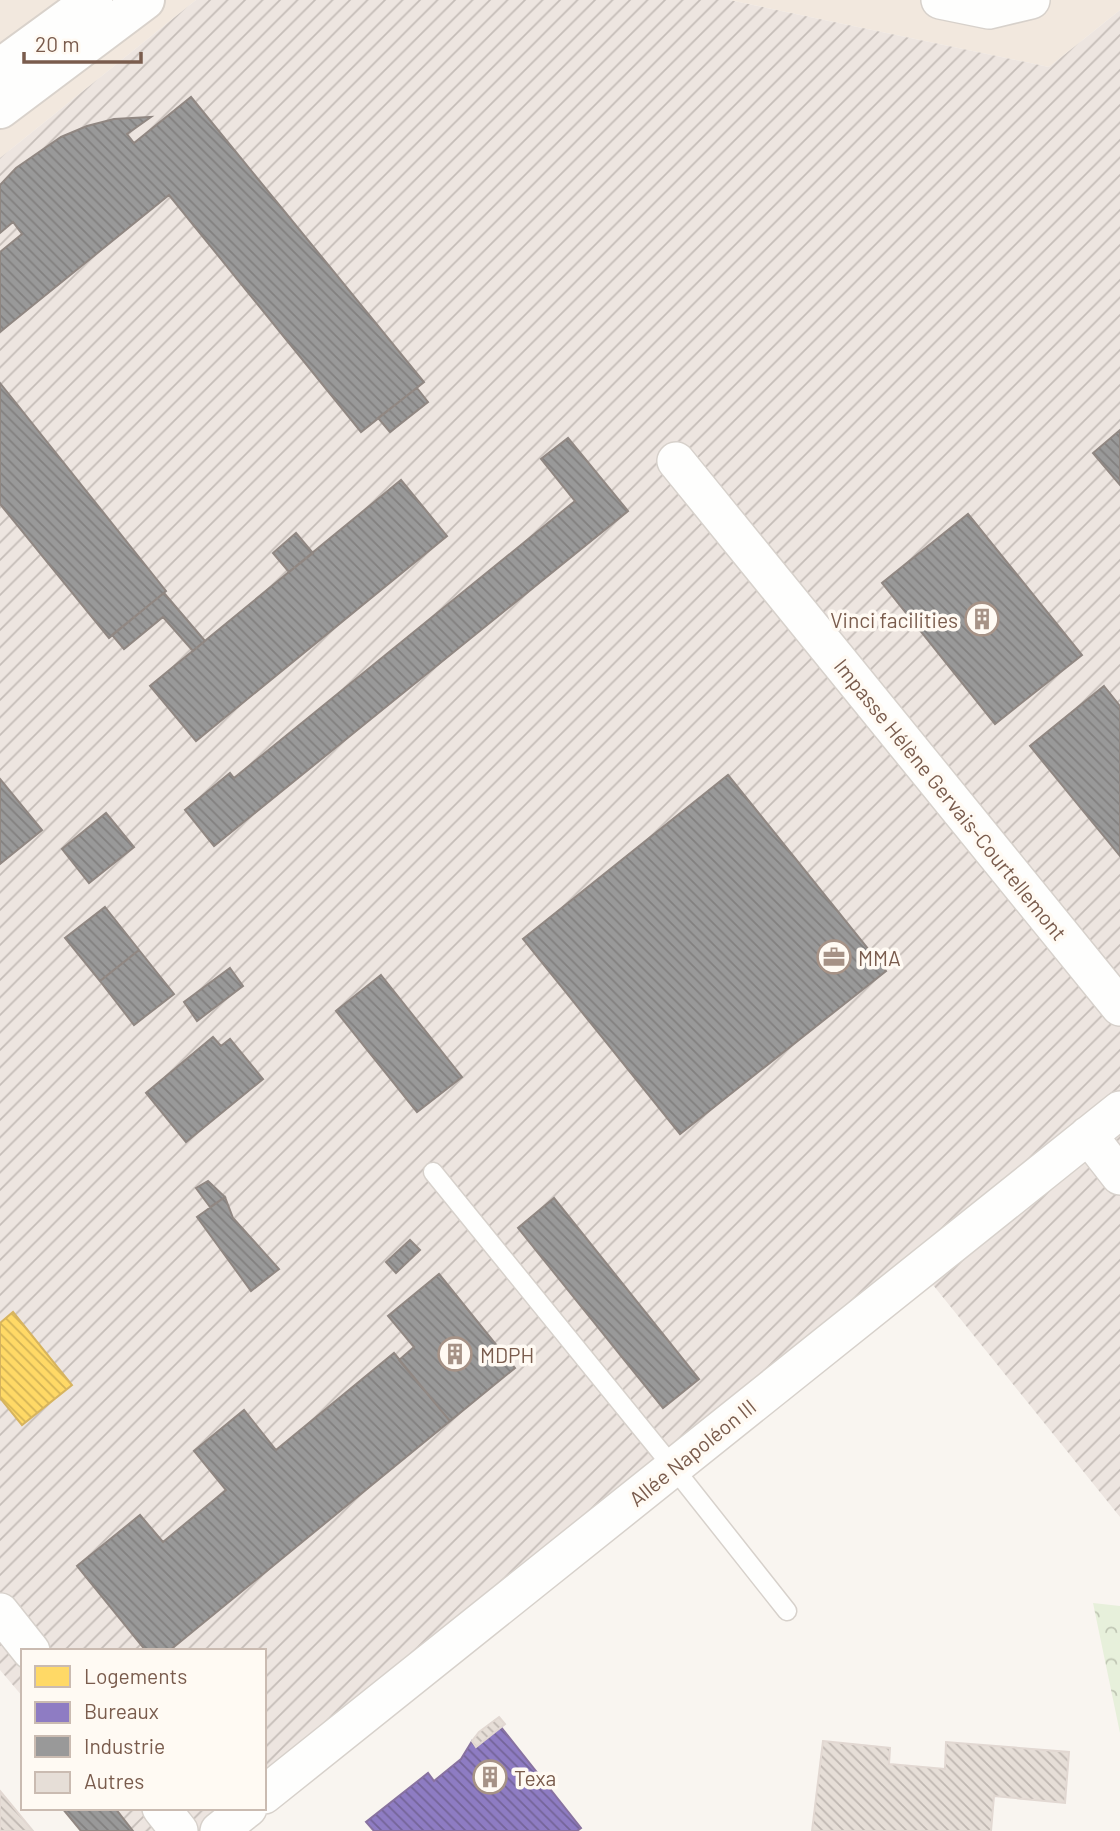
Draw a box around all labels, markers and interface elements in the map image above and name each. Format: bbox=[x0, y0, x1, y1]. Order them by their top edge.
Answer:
scale bar bbox=[24, 21, 142, 65]
text: 20 m bbox=[35, 31, 80, 56]
building icon: Vinci facilities bbox=[963, 600, 1001, 638]
place label: Vinci facilities bbox=[830, 607, 958, 632]
street label: Impasse Hélène Gervais-Courtellemont bbox=[830, 653, 1072, 945]
office icon: MMA bbox=[815, 938, 853, 976]
place label: MMA bbox=[858, 945, 901, 970]
building icon: MDPH bbox=[436, 1335, 474, 1373]
place label: MDPH bbox=[480, 1342, 534, 1367]
street label: Allée Napoléon III bbox=[623, 1393, 761, 1511]
legend bbox=[21, 1649, 266, 1810]
text: Logements bbox=[84, 1663, 187, 1688]
text: Bureaux bbox=[84, 1698, 159, 1723]
text: Industrie bbox=[84, 1733, 165, 1758]
building icon: Texa bbox=[471, 1758, 509, 1796]
place label: Texa bbox=[514, 1765, 556, 1790]
text: Autres bbox=[84, 1768, 144, 1793]

